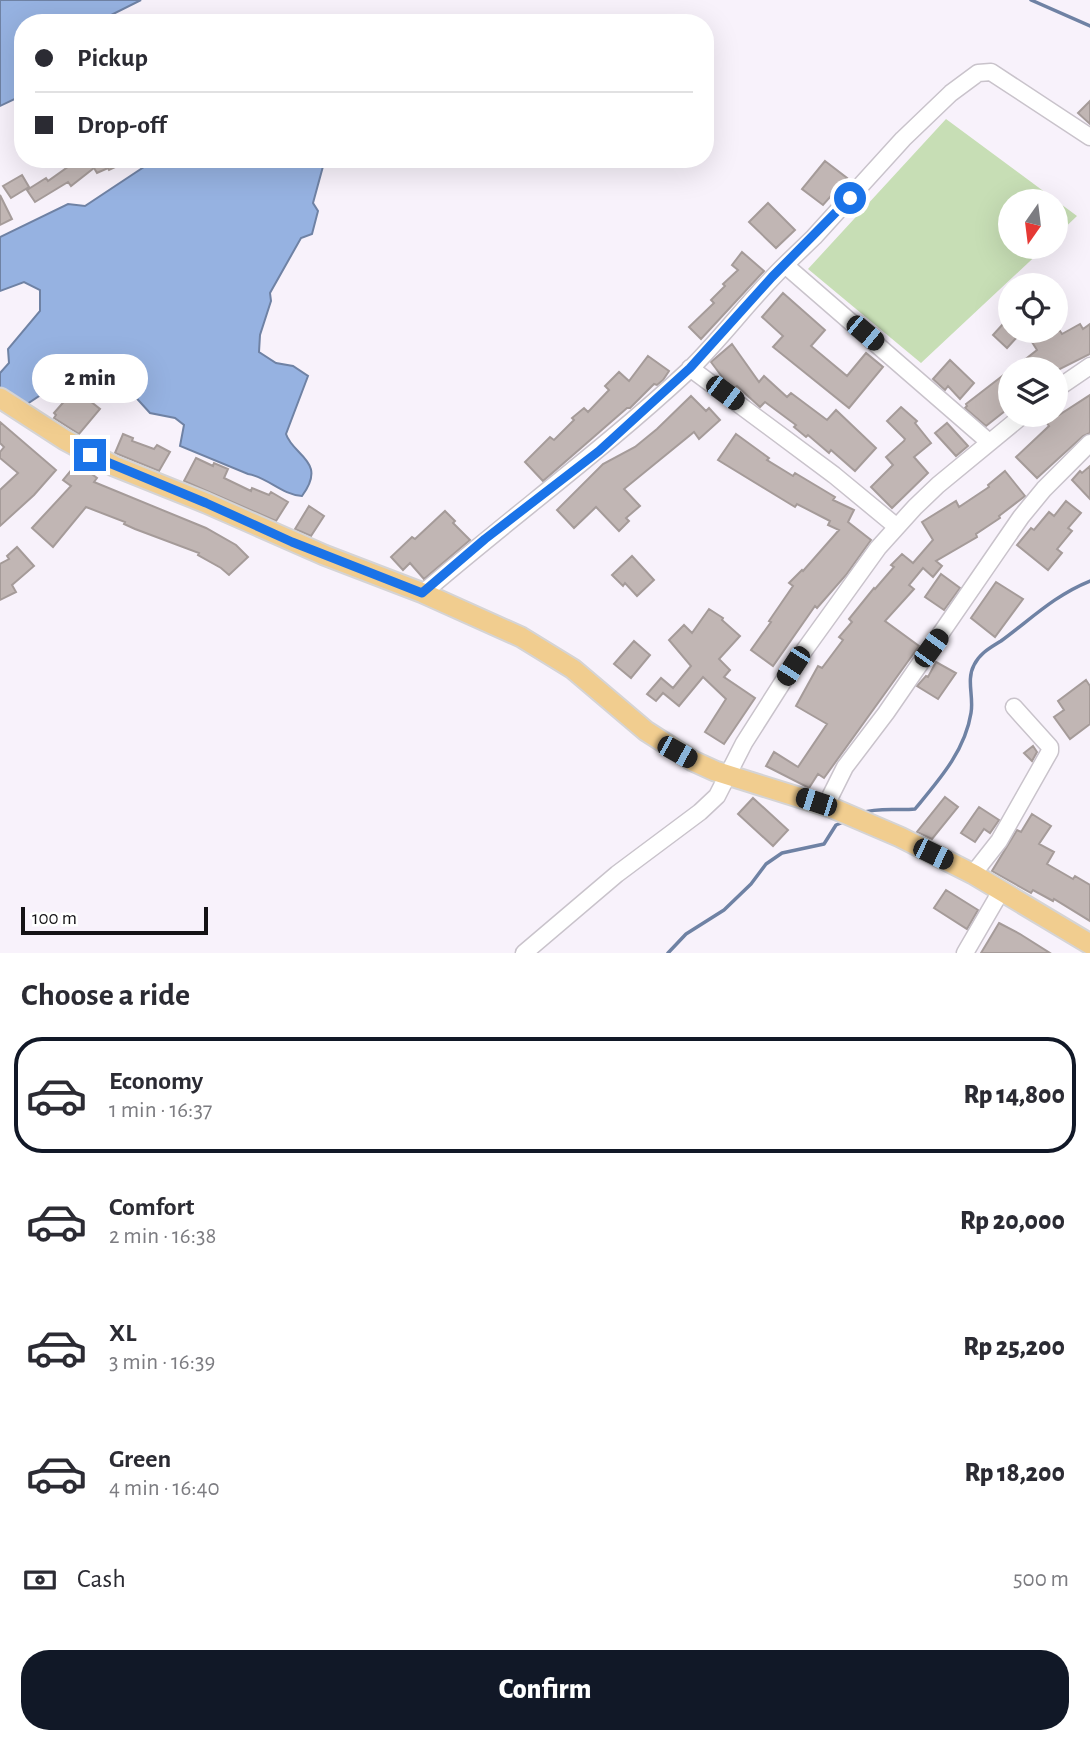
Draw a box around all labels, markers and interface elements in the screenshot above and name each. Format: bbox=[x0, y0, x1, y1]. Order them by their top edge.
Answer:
text: Pickup bbox=[77, 45, 148, 71]
text: Drop-off bbox=[77, 112, 166, 138]
route start bbox=[834, 182, 866, 214]
north arrow bbox=[998, 189, 1068, 259]
map controls bbox=[998, 189, 1068, 427]
button: locate bbox=[998, 273, 1068, 343]
car bbox=[843, 311, 888, 355]
callout: 2 min bbox=[32, 354, 148, 402]
button: layers bbox=[998, 357, 1068, 427]
text: 2 min bbox=[64, 367, 116, 390]
car bbox=[702, 372, 749, 414]
route end bbox=[74, 439, 106, 471]
car bbox=[911, 625, 952, 671]
car bbox=[773, 643, 814, 689]
car bbox=[654, 733, 701, 771]
car bbox=[793, 786, 840, 818]
car bbox=[910, 835, 957, 873]
scale bar bbox=[21, 904, 208, 936]
text: 100 m bbox=[32, 909, 77, 928]
text: Choose a ride bbox=[21, 979, 190, 1011]
icon: car bbox=[25, 1064, 88, 1127]
text: Economy bbox=[109, 1068, 203, 1094]
text: Rp 14,800 bbox=[964, 1082, 1065, 1108]
text: 1 min · 16:37 bbox=[109, 1099, 212, 1122]
icon: car bbox=[25, 1190, 88, 1253]
text: Comfort bbox=[109, 1194, 194, 1220]
text: Rp 20,000 bbox=[960, 1208, 1065, 1234]
text: 2 min · 16:38 bbox=[109, 1225, 216, 1248]
icon: car bbox=[25, 1316, 88, 1379]
text: XL bbox=[109, 1320, 136, 1346]
text: Rp 25,200 bbox=[963, 1334, 1065, 1360]
text: 3 min · 16:39 bbox=[109, 1351, 215, 1374]
icon: car bbox=[25, 1442, 88, 1505]
text: Green bbox=[109, 1446, 171, 1472]
text: Rp 18,200 bbox=[964, 1460, 1065, 1486]
text: 4 min · 16:40 bbox=[109, 1477, 220, 1500]
icon: cash bbox=[21, 1561, 59, 1599]
text: Cash bbox=[77, 1566, 126, 1592]
text: 500 m bbox=[1013, 1568, 1069, 1591]
button: Confirm bbox=[21, 1650, 1069, 1730]

